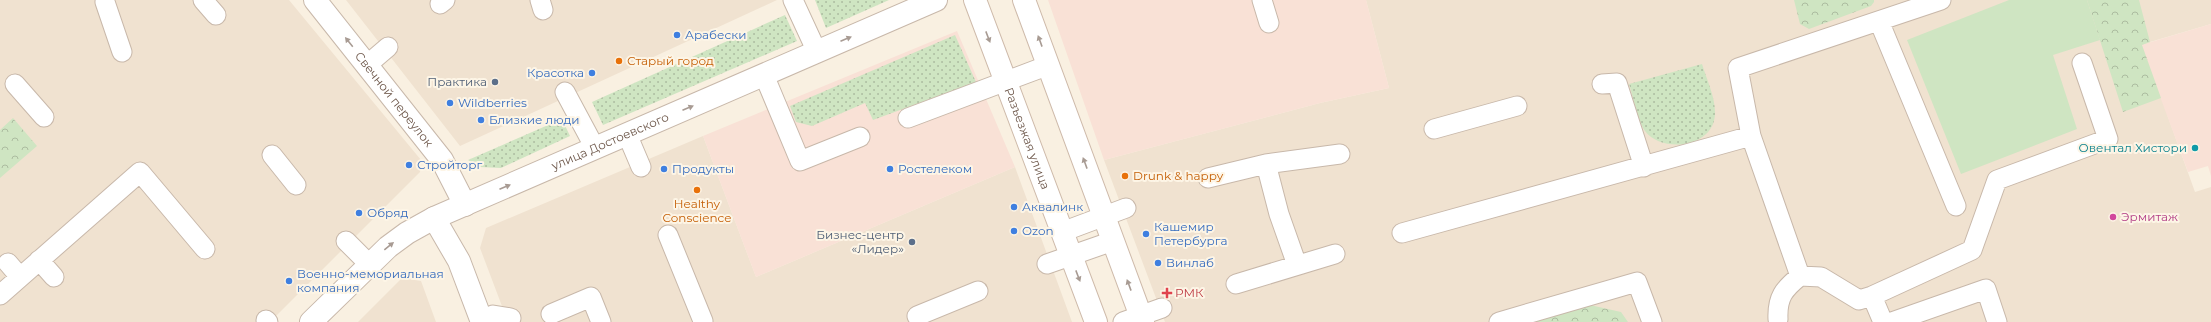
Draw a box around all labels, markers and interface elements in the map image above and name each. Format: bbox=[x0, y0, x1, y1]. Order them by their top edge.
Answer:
place label: Арабески bbox=[685, 27, 746, 42]
marker: Арабески bbox=[672, 30, 682, 40]
one-way arrow bbox=[985, 31, 991, 43]
one-way arrow bbox=[1037, 35, 1043, 47]
one-way arrow bbox=[840, 36, 851, 42]
one-way arrow bbox=[345, 37, 353, 48]
street label: Свечной переулок bbox=[352, 49, 437, 150]
place label: Старый город bbox=[627, 53, 714, 68]
marker: Старый город bbox=[614, 56, 624, 66]
place label: Красотка bbox=[527, 65, 584, 80]
marker: Красотка bbox=[587, 68, 597, 78]
place label: Практика bbox=[427, 74, 487, 89]
marker: Практика bbox=[490, 77, 500, 87]
street label: Разъезжая улица bbox=[1002, 85, 1054, 191]
place label: Wildberries bbox=[458, 95, 527, 110]
marker: Wildberries bbox=[445, 98, 455, 108]
one-way arrow bbox=[682, 104, 694, 111]
street label: улица Достоевского bbox=[548, 109, 671, 173]
place label: Близкие люди bbox=[489, 112, 580, 127]
marker: Близкие люди bbox=[476, 115, 486, 125]
place label: Овентал Хистори bbox=[2078, 140, 2187, 155]
marker: Овентал Хистори bbox=[2190, 143, 2200, 153]
place label: Стройторг bbox=[417, 157, 482, 172]
one-way arrow bbox=[1081, 157, 1087, 169]
marker: Стройторг bbox=[404, 160, 414, 170]
place label: Продукты bbox=[672, 161, 734, 176]
place label: Ростелеком bbox=[898, 161, 972, 176]
marker: Продукты bbox=[659, 164, 669, 174]
marker: Ростелеком bbox=[885, 164, 895, 174]
place label: Drunk & happy bbox=[1133, 168, 1224, 183]
marker: Drunk & happy bbox=[1120, 171, 1130, 181]
one-way arrow bbox=[499, 184, 511, 190]
marker: Healthy Conscience bbox=[692, 185, 702, 195]
place label: Healthy Conscience bbox=[663, 196, 731, 225]
place label: Аквалинк bbox=[1022, 199, 1083, 214]
marker: Аквалинк bbox=[1009, 202, 1019, 212]
place label: Обряд bbox=[367, 205, 408, 220]
marker: Обряд bbox=[354, 208, 364, 218]
place label: Эрмитаж bbox=[2121, 209, 2178, 224]
marker: Эрмитаж bbox=[2108, 212, 2118, 222]
place label: Кашемир Петербурга bbox=[1154, 219, 1227, 248]
place label: Ozon bbox=[1022, 223, 1054, 238]
marker: Ozon bbox=[1009, 226, 1019, 236]
place label: Бизнес-центр «Лидер» bbox=[816, 227, 904, 256]
marker: Кашемир Петербурга bbox=[1141, 229, 1151, 239]
marker: Бизнес-центр «Лидер» bbox=[907, 237, 917, 247]
one-way arrow bbox=[384, 242, 395, 251]
place label: Винлаб bbox=[1166, 255, 1214, 270]
marker: Винлаб bbox=[1153, 258, 1163, 268]
place label: Военно-мемориальная компания bbox=[297, 266, 444, 295]
one-way arrow bbox=[1076, 271, 1082, 283]
marker: Военно-мемориальная компания bbox=[284, 276, 294, 286]
one-way arrow bbox=[1126, 279, 1132, 291]
place label: РМК bbox=[1175, 285, 1204, 300]
marker: РМК bbox=[1162, 288, 1172, 298]

